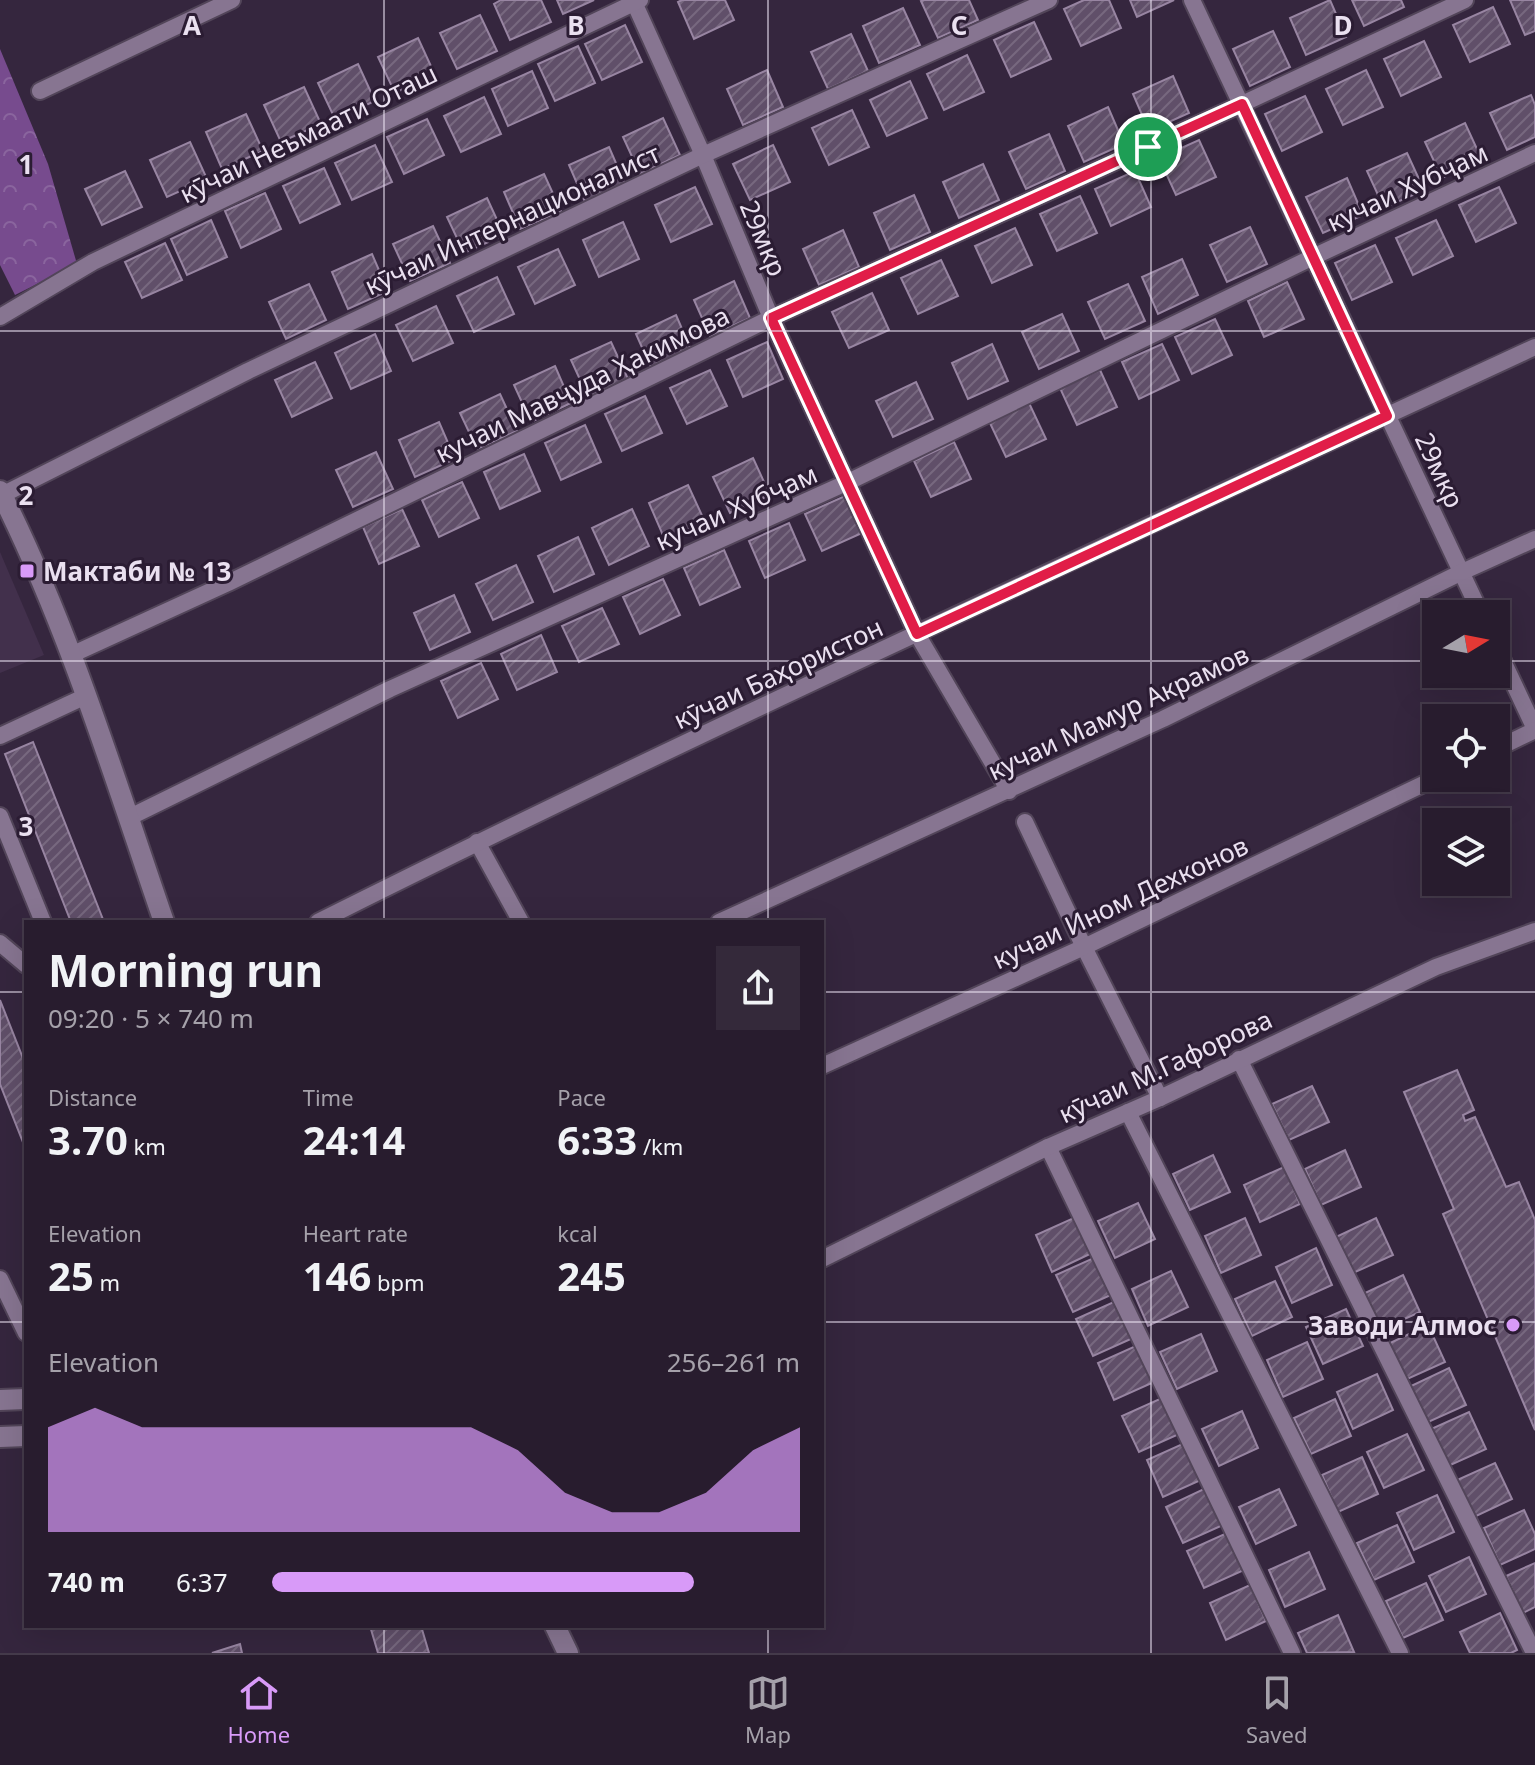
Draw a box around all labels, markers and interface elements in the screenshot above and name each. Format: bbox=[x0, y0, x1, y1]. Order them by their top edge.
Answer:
text: A bbox=[183, 7, 201, 43]
text: B bbox=[567, 7, 585, 43]
text: C bbox=[951, 7, 967, 43]
text: D bbox=[1333, 7, 1353, 43]
street label: кӯчаи Неъмаати Оташ bbox=[173, 55, 443, 211]
pin bbox=[1114, 113, 1182, 181]
icon: arrive bbox=[1126, 125, 1170, 169]
street label: кучаи Хубҷам bbox=[1321, 134, 1493, 240]
street label: кӯчаи Интернационалист bbox=[358, 135, 666, 303]
text: 1 bbox=[19, 146, 33, 182]
street label: 29мкр bbox=[732, 194, 796, 282]
street label: кучаи Мавҷуда Ҳакимова bbox=[429, 297, 735, 471]
street label: 29мкр bbox=[1407, 426, 1473, 514]
street label: кучаи Хубҷам bbox=[649, 455, 823, 559]
text: 2 bbox=[19, 477, 34, 513]
place label: Мактаби № 13 bbox=[43, 553, 231, 589]
marker: Мактаби № 13 bbox=[18, 562, 36, 580]
north arrow bbox=[1422, 600, 1510, 688]
map controls bbox=[1422, 600, 1510, 896]
street label: кӯчаи Баҳористон bbox=[667, 609, 889, 737]
street label: кучаи Мамур Акрамов bbox=[982, 636, 1254, 788]
button: locate bbox=[1422, 704, 1510, 792]
text: 3 bbox=[19, 808, 33, 844]
button: layers bbox=[1422, 808, 1510, 896]
street label: кучаи Ином Дехконов bbox=[986, 827, 1254, 977]
text: Morning run bbox=[48, 940, 323, 1000]
button: share bbox=[716, 946, 800, 1030]
text: 09:20 · 5 × 740 m bbox=[48, 1000, 254, 1036]
street label: кӯчаи М.Гафорова bbox=[1052, 1001, 1278, 1131]
text: Distance bbox=[48, 1082, 137, 1112]
text: Time bbox=[303, 1082, 354, 1112]
text: Pace bbox=[557, 1082, 606, 1112]
text: 3.70 bbox=[48, 1112, 128, 1167]
text: 24:14 bbox=[303, 1112, 405, 1167]
text: 6:33 bbox=[557, 1112, 637, 1167]
text: km bbox=[128, 1131, 166, 1161]
text: /km bbox=[637, 1131, 683, 1161]
text: Elevation bbox=[48, 1218, 142, 1248]
text: Heart rate bbox=[303, 1218, 408, 1248]
text: kcal bbox=[557, 1218, 598, 1248]
text: 25 bbox=[48, 1248, 94, 1303]
text: 146 bbox=[303, 1248, 371, 1303]
text: 245 bbox=[557, 1248, 626, 1303]
text: m bbox=[94, 1267, 120, 1297]
text: bpm bbox=[371, 1267, 425, 1297]
place label: Заводи Алмос bbox=[1308, 1307, 1497, 1343]
marker: Заводи Алмос bbox=[1504, 1316, 1522, 1334]
text: Elevation bbox=[48, 1344, 159, 1380]
text: 256–261 m bbox=[667, 1344, 800, 1380]
text: 740 m bbox=[48, 1564, 125, 1600]
text: 6:37 bbox=[176, 1564, 228, 1600]
tab: Home bbox=[228, 1671, 290, 1749]
tab: Map bbox=[745, 1671, 791, 1749]
tab: Saved bbox=[1246, 1671, 1307, 1749]

